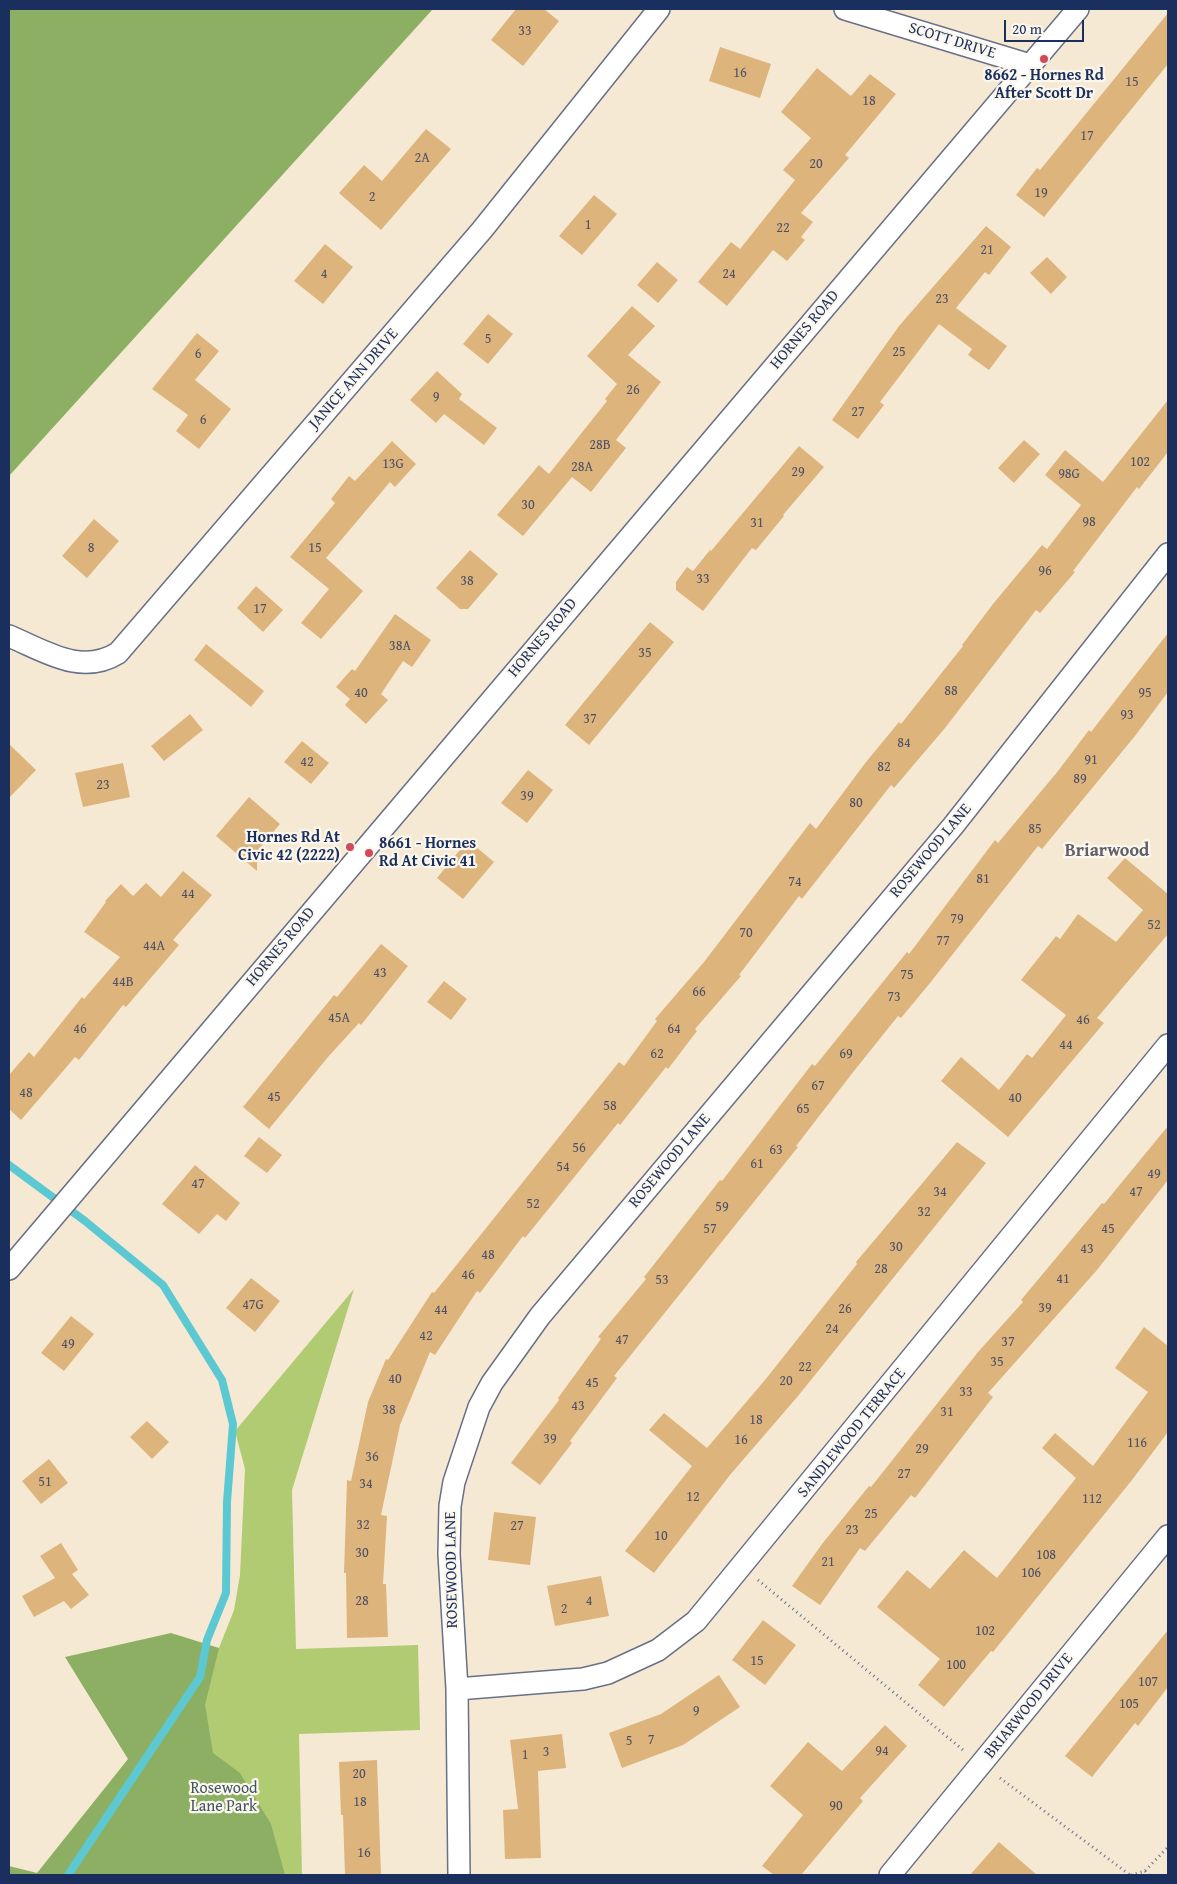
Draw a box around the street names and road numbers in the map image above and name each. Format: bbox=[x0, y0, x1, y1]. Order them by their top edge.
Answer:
street label: SCOTT DRIVE bbox=[906, 19, 998, 63]
street label: HORNES ROAD bbox=[766, 287, 844, 373]
street label: JANICE ANN DRIVE bbox=[305, 325, 403, 433]
street label: HORNES ROAD bbox=[504, 595, 582, 681]
street label: ROSEWOOD LANE bbox=[886, 800, 976, 902]
street label: HORNES ROAD bbox=[242, 904, 320, 990]
street label: ROSEWOOD LANE bbox=[625, 1110, 715, 1212]
street label: SANDLEWOOD TERRACE bbox=[794, 1364, 910, 1502]
street label: ROSEWOOD LANE bbox=[441, 1511, 463, 1629]
street label: BRIARWOOD DRIVE bbox=[981, 1649, 1077, 1763]

